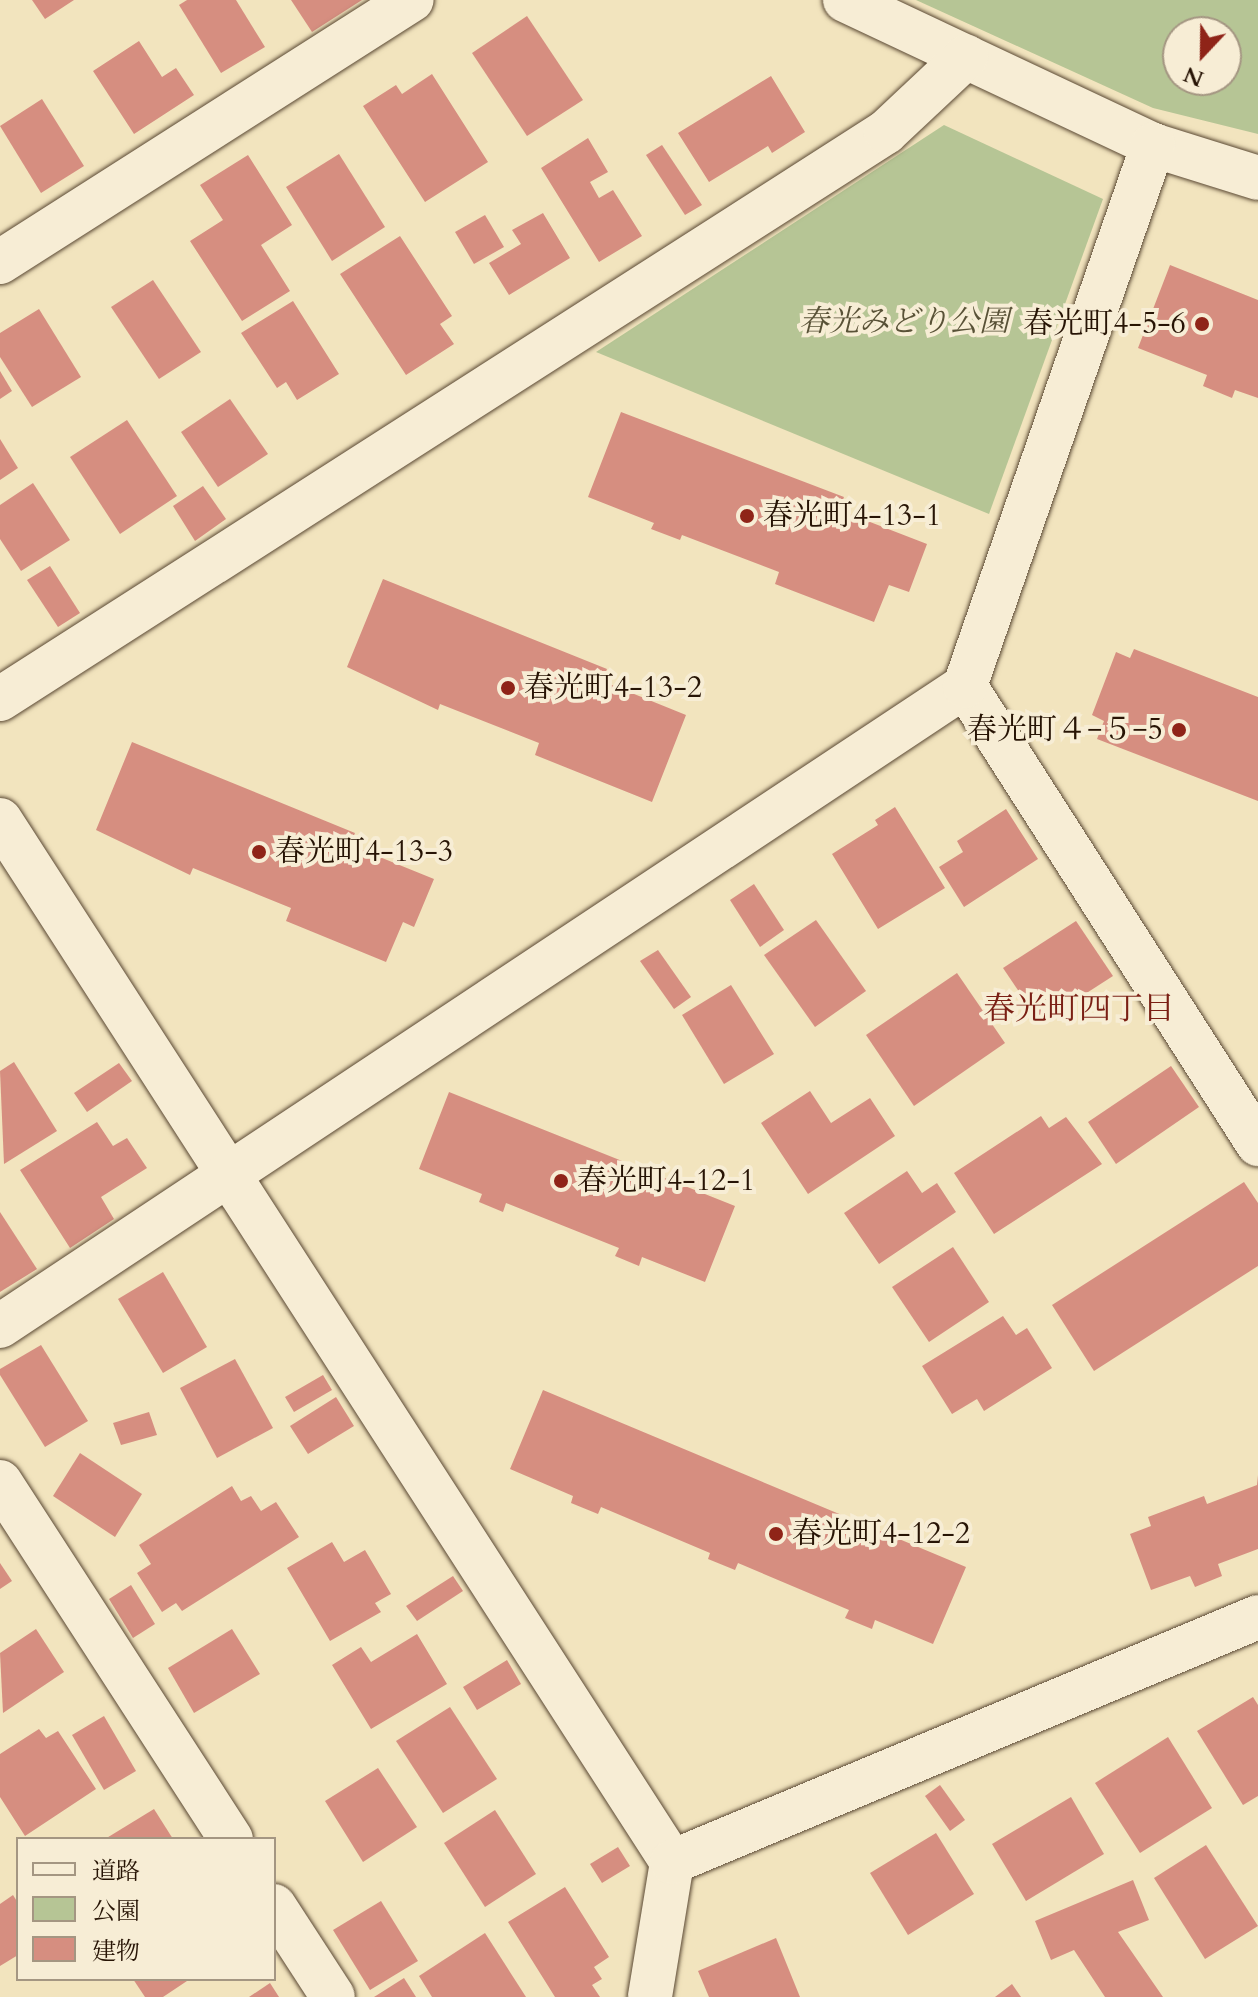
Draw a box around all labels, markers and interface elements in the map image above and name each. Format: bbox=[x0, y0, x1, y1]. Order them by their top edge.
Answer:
north arrow bbox=[1162, 16, 1242, 96]
text: N bbox=[1179, 59, 1208, 94]
park label: 春光みどり公園 bbox=[799, 304, 1009, 340]
place label: 春光町4-5-6 bbox=[1023, 306, 1186, 342]
marker: 春光町4-5-6 bbox=[1193, 315, 1211, 333]
place label: 春光町4-13-1 bbox=[763, 498, 941, 534]
marker: 春光町4-13-1 bbox=[738, 507, 756, 525]
place label: 春光町4-13-2 bbox=[524, 670, 702, 706]
marker: 春光町4-13-2 bbox=[499, 679, 517, 697]
place label: 春光町４−５−5 bbox=[967, 712, 1163, 748]
marker: 春光町４−５−5 bbox=[1170, 721, 1188, 739]
place label: 春光町4-13-3 bbox=[275, 834, 453, 870]
marker: 春光町4-13-3 bbox=[250, 843, 268, 861]
district label: 春光町四丁目 bbox=[983, 990, 1175, 1028]
place label: 春光町4-12-1 bbox=[577, 1163, 755, 1199]
marker: 春光町4-12-1 bbox=[552, 1172, 570, 1190]
place label: 春光町4-12-2 bbox=[792, 1516, 970, 1552]
marker: 春光町4-12-2 bbox=[767, 1525, 785, 1543]
legend bbox=[16, 1837, 276, 1981]
text: 道路 bbox=[92, 1855, 140, 1888]
text: 公園 bbox=[92, 1895, 140, 1928]
text: 建物 bbox=[92, 1935, 140, 1968]

